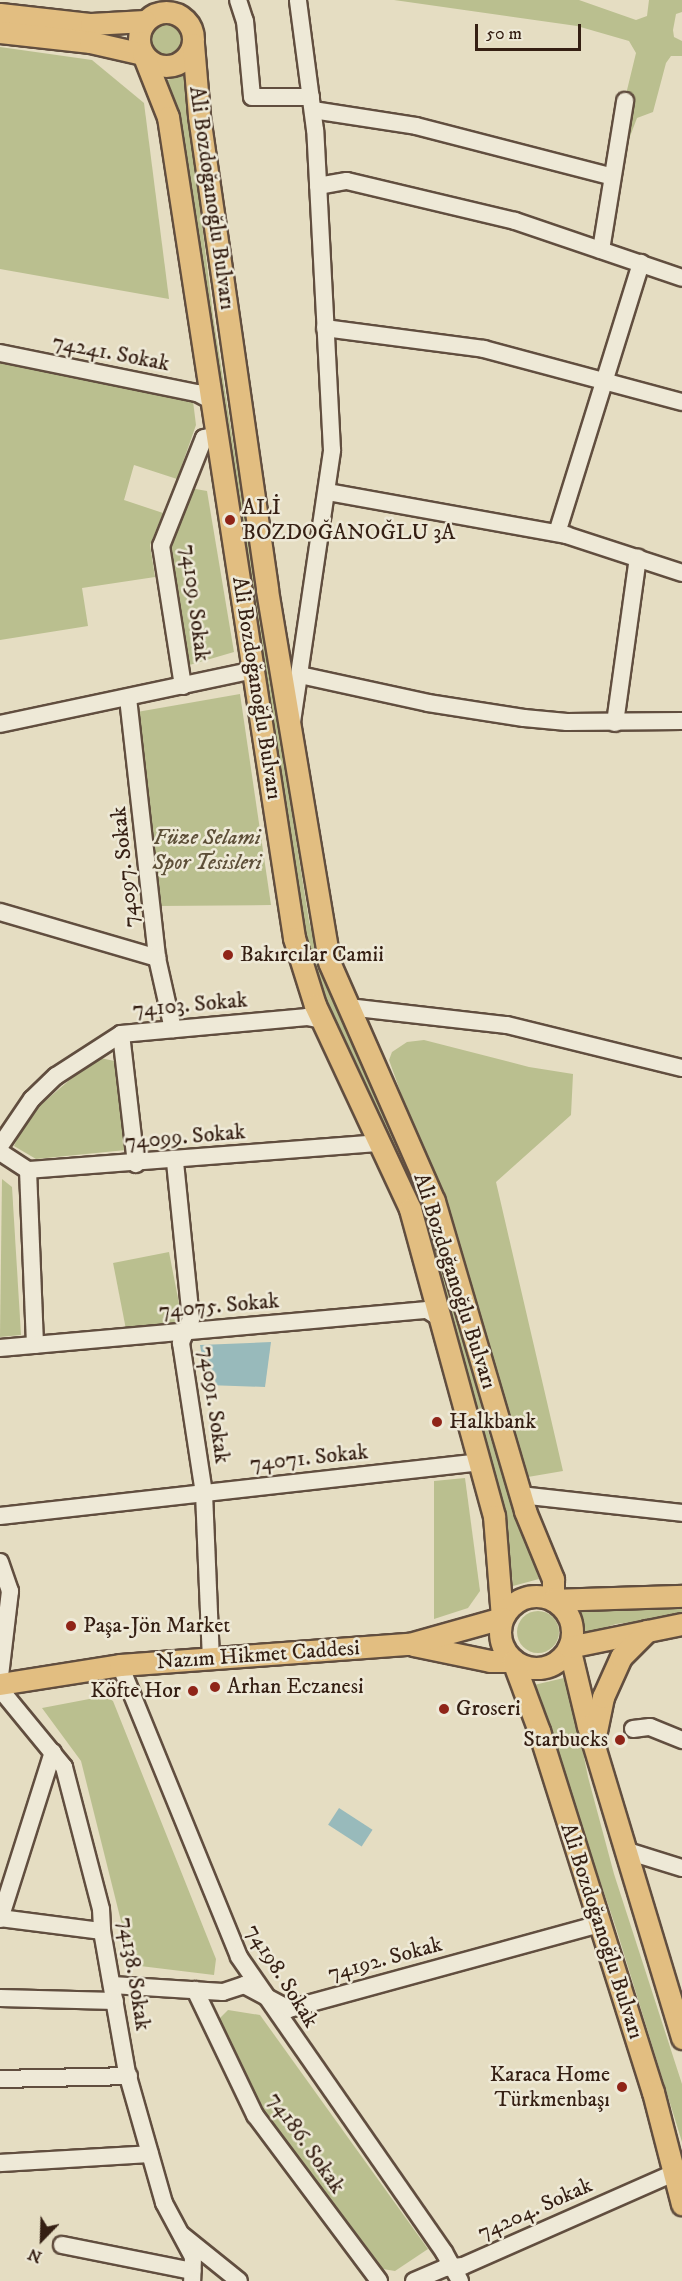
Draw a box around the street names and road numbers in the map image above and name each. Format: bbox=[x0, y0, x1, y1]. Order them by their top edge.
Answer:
street label: Ali Bozdoğanoğlu Bulvarı bbox=[183, 85, 241, 311]
street label: 74241. Sokak bbox=[50, 329, 172, 377]
street label: 74109. Sokak bbox=[175, 543, 215, 663]
street label: Ali Bozdoğanoğlu Bulvarı bbox=[226, 575, 288, 801]
street label: 74097. Sokak bbox=[106, 805, 144, 929]
street label: 74103. Sokak bbox=[131, 987, 249, 1023]
street label: 74099. Sokak bbox=[124, 1119, 246, 1155]
street label: Ali Bozdoğanoğlu Bulvarı bbox=[408, 1170, 502, 1392]
street label: 74075. Sokak bbox=[158, 1288, 280, 1324]
street label: 74091. Sokak bbox=[193, 1345, 235, 1465]
street label: 74071. Sokak bbox=[249, 1439, 369, 1477]
street label: Nazım Hikmet Caddesi bbox=[155, 1635, 361, 1675]
street label: Ali Bozdoğanoğlu Bulvarı bbox=[555, 1820, 649, 2042]
street label: 74138. Sokak bbox=[112, 1915, 156, 2033]
street label: 74198. Sokak bbox=[240, 1919, 324, 2033]
street label: 74192. Sokak bbox=[325, 1931, 445, 1987]
street label: 74186. Sokak bbox=[261, 2087, 351, 2199]
street label: 74204. Sokak bbox=[473, 2172, 597, 2246]

